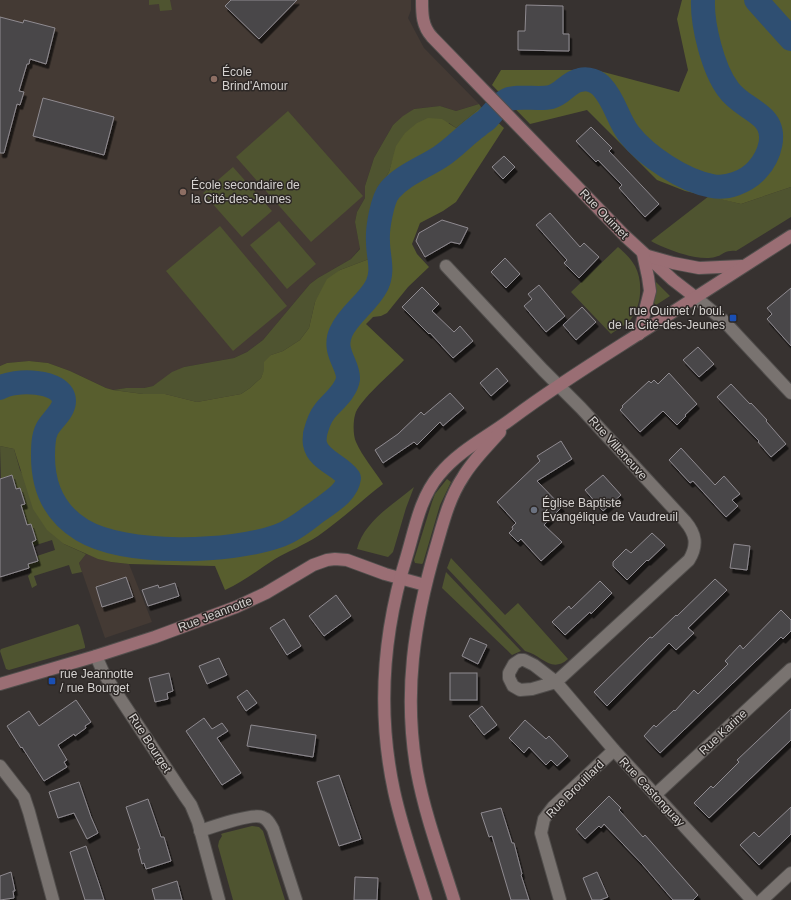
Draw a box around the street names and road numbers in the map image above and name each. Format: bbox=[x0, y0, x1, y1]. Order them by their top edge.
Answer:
street label: Rue Ouimet bbox=[577, 186, 632, 242]
street label: Rue Villeneuve bbox=[586, 413, 650, 483]
street label: Rue Jeannotte bbox=[176, 593, 254, 635]
street label: Rue Karine bbox=[696, 706, 750, 758]
street label: Rue Bourget bbox=[126, 711, 175, 776]
street label: Rue Castonguay bbox=[616, 755, 688, 829]
street label: Rue Brouillard bbox=[543, 757, 607, 821]

